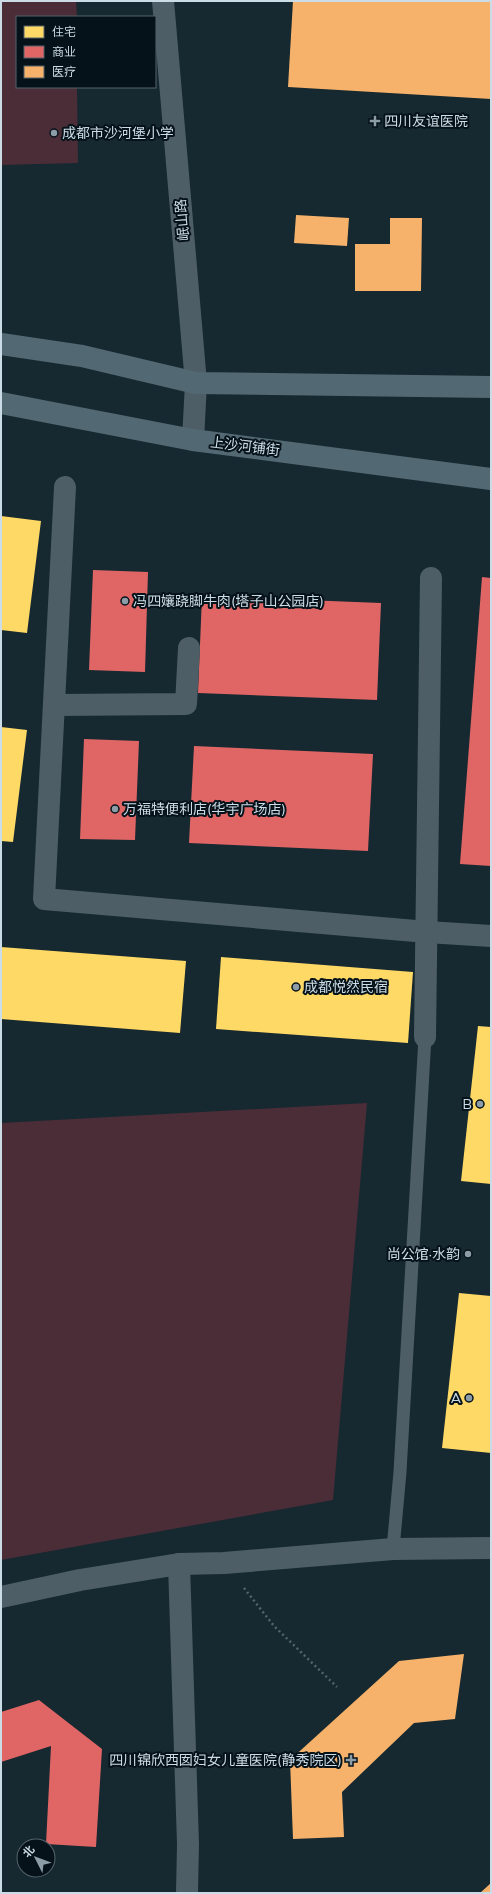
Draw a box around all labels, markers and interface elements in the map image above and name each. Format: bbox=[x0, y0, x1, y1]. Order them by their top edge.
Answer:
legend bbox=[16, 16, 156, 88]
text: 住宅 bbox=[52, 24, 76, 39]
text: 商业 bbox=[52, 44, 76, 59]
text: 医疗 bbox=[52, 64, 76, 79]
place label: 四川友谊医院 bbox=[384, 112, 468, 130]
marker: 四川友谊医院 bbox=[369, 115, 381, 127]
place label: 成都市沙河堡小学 bbox=[62, 124, 174, 142]
marker: 成都市沙河堡小学 bbox=[49, 128, 59, 138]
street label: 岷山路 bbox=[171, 198, 193, 242]
street label: 上沙河铺街 bbox=[209, 433, 281, 459]
place label: 冯四孃跷脚牛肉(塔子山公园店) bbox=[133, 592, 324, 610]
marker: 冯四孃跷脚牛肉(塔子山公园店) bbox=[120, 596, 130, 606]
place label: 万福特便利店(华宇广场店) bbox=[123, 800, 286, 818]
marker: 万福特便利店(华宇广场店) bbox=[110, 804, 120, 814]
place label: 成都悦然民宿 bbox=[304, 978, 388, 996]
marker: 成都悦然民宿 bbox=[291, 982, 301, 992]
place label: B bbox=[462, 1095, 472, 1113]
marker: B bbox=[475, 1099, 485, 1109]
place label: 尚公馆·水韵 bbox=[387, 1245, 460, 1263]
marker: 尚公馆·水韵 bbox=[463, 1249, 473, 1259]
place label: A bbox=[451, 1389, 462, 1407]
marker: A bbox=[464, 1393, 474, 1403]
place label: 四川锦欣西囡妇女儿童医院(静秀院区) bbox=[109, 1751, 342, 1769]
marker: 四川锦欣西囡妇女儿童医院(静秀院区) bbox=[345, 1754, 357, 1766]
north arrow bbox=[16, 1838, 56, 1878]
text: 北 bbox=[20, 1843, 37, 1860]

